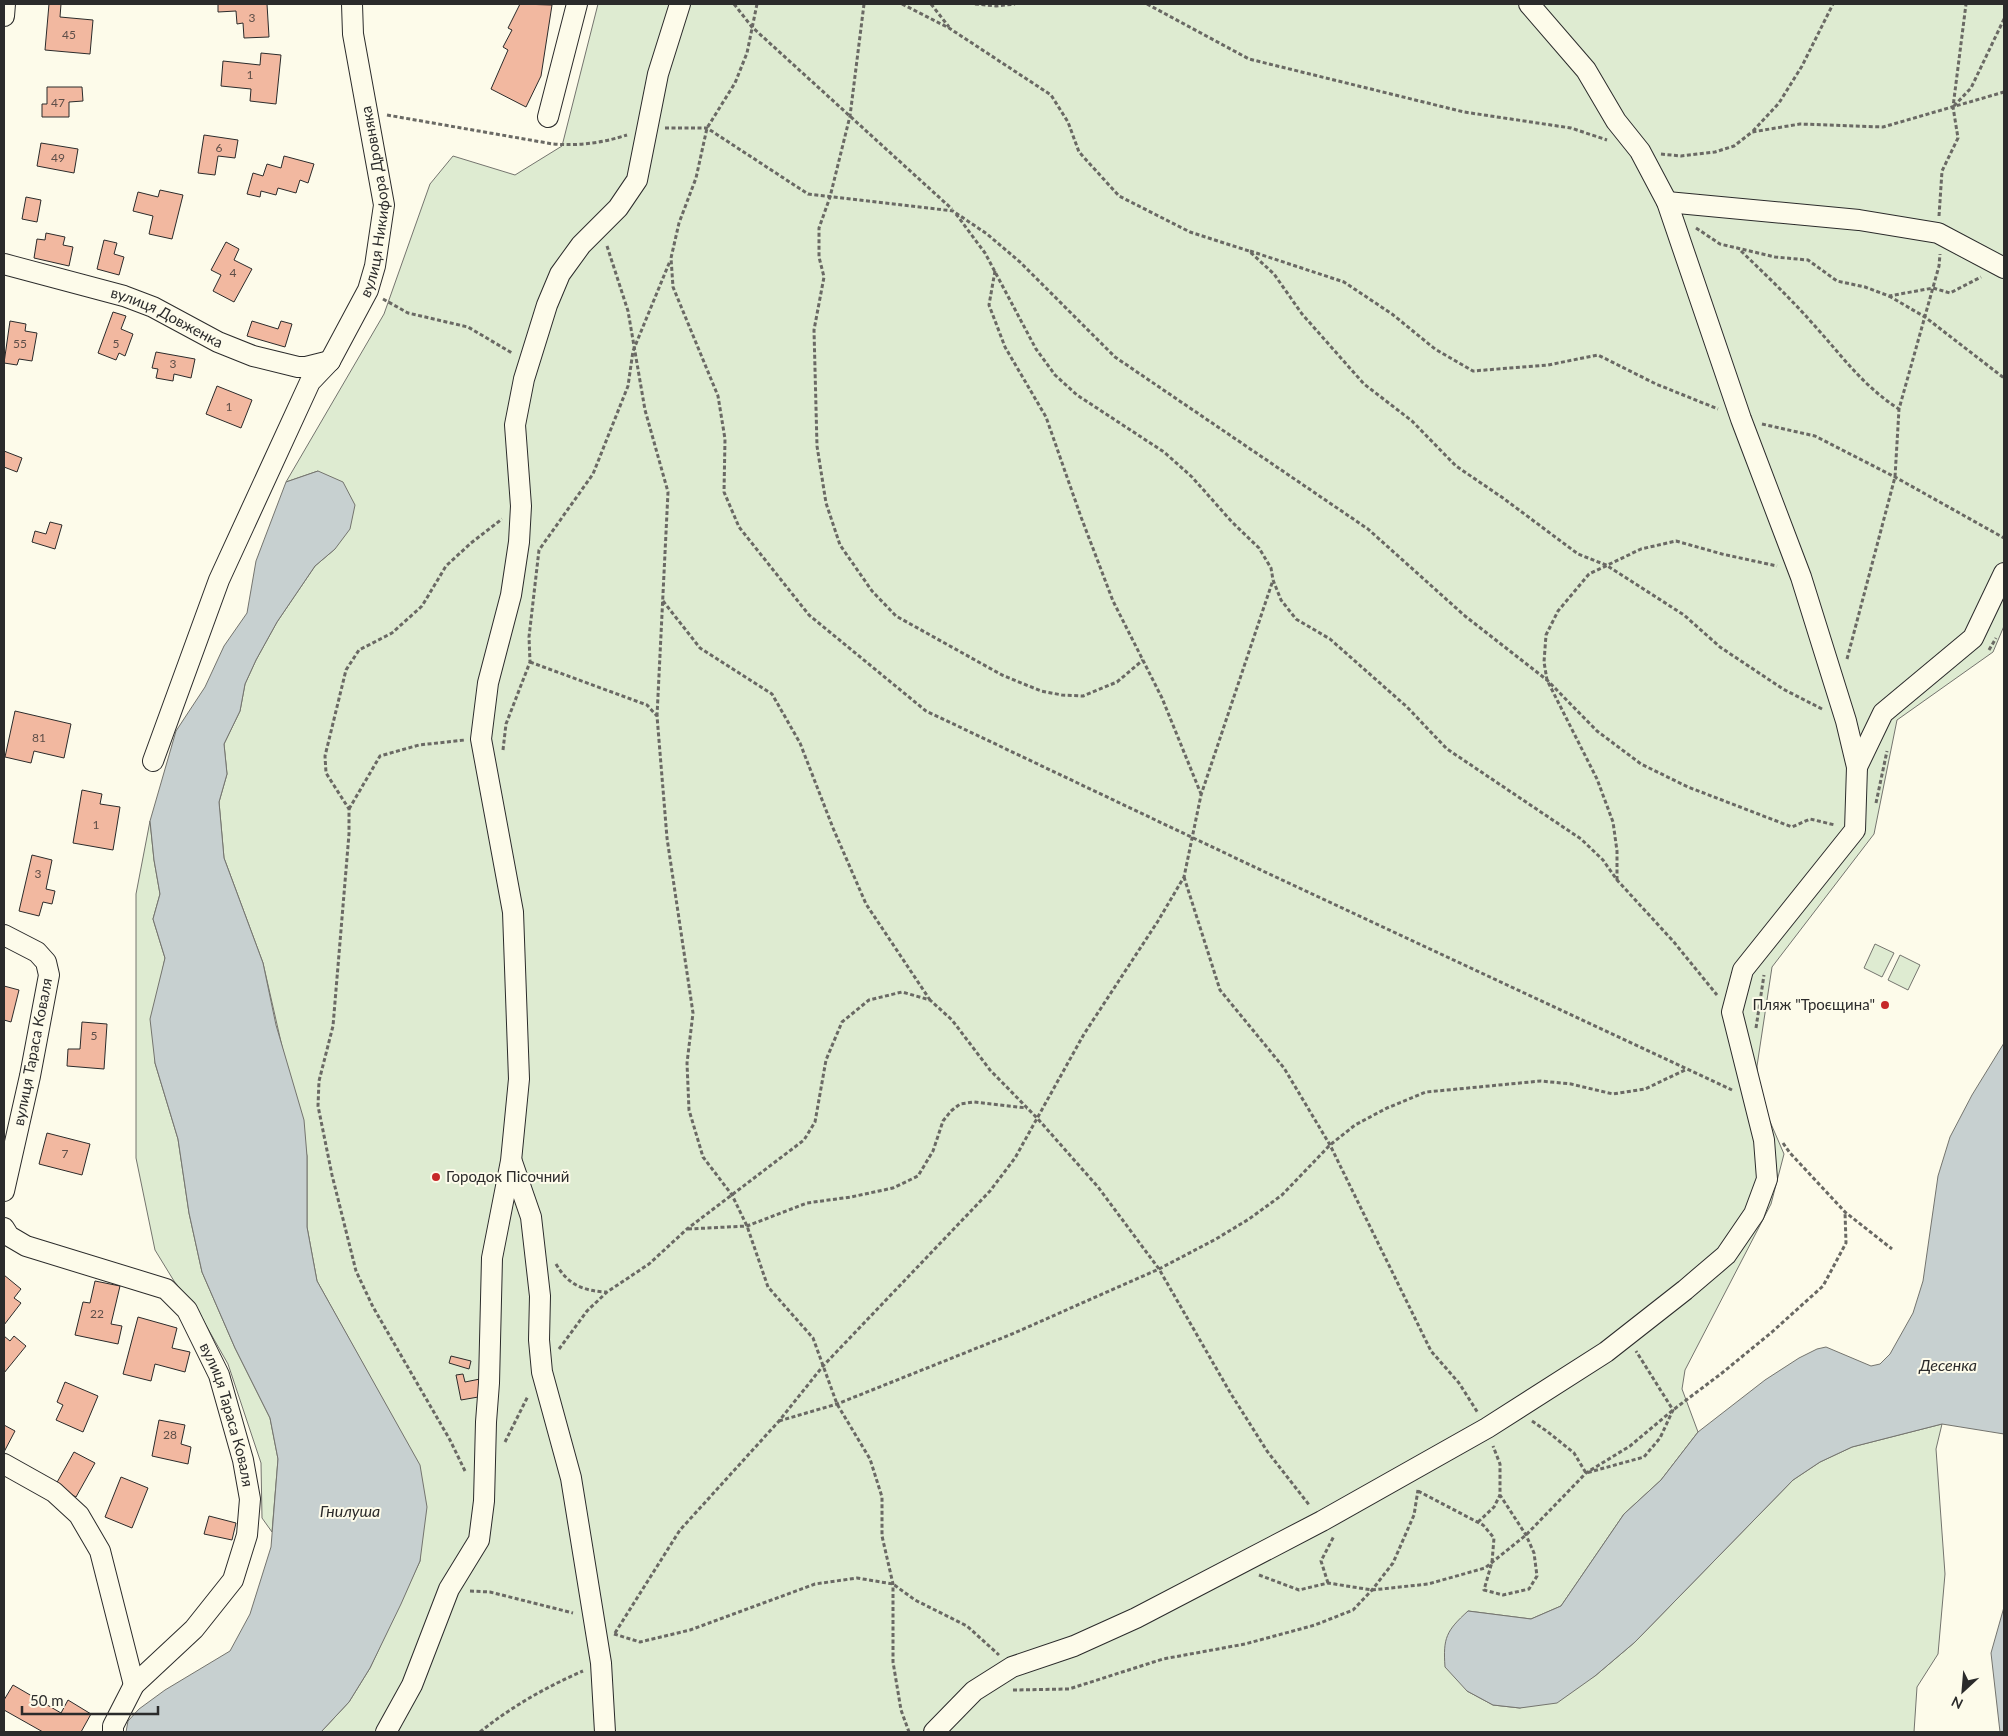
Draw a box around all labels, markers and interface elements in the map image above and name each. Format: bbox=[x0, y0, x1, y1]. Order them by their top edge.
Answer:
house number: 3 bbox=[249, 10, 256, 25]
house number: 45 bbox=[62, 27, 76, 42]
house number: 1 bbox=[247, 67, 254, 82]
house number: 47 bbox=[51, 95, 65, 110]
street label: вулиця Никифора Дровняка bbox=[356, 105, 393, 300]
house number: 6 bbox=[216, 140, 223, 155]
house number: 49 bbox=[51, 150, 65, 165]
house number: 4 bbox=[230, 265, 237, 280]
street label: вулиця Довженка bbox=[109, 283, 226, 351]
house number: 55 bbox=[13, 336, 27, 351]
house number: 5 bbox=[113, 336, 120, 351]
house number: 3 bbox=[170, 356, 177, 371]
house number: 1 bbox=[226, 399, 233, 414]
house number: 81 bbox=[32, 730, 46, 745]
house number: 1 bbox=[93, 817, 100, 832]
house number: 3 bbox=[35, 866, 42, 881]
street label: вулиця Тараса Коваля bbox=[9, 976, 55, 1127]
place label: Пляж "Троєщина" bbox=[1752, 995, 1875, 1013]
marker: Пляж "Троєщина" bbox=[1879, 999, 1891, 1011]
house number: 5 bbox=[91, 1028, 98, 1043]
house number: 7 bbox=[62, 1146, 69, 1161]
place label: Городок Пісочний bbox=[446, 1167, 569, 1185]
marker: Городок Пісочний bbox=[430, 1171, 442, 1183]
house number: 22 bbox=[90, 1306, 104, 1321]
street label: вулиця Тараса Коваля bbox=[196, 1339, 258, 1488]
water label: Десенка bbox=[1918, 1355, 1977, 1374]
house number: 28 bbox=[163, 1427, 177, 1442]
water label: Гнилуша bbox=[320, 1501, 380, 1520]
north arrow bbox=[1938, 1666, 1988, 1716]
scale bar bbox=[22, 1684, 159, 1716]
text: 50 m bbox=[30, 1691, 64, 1709]
text: N bbox=[1949, 1693, 1966, 1713]

